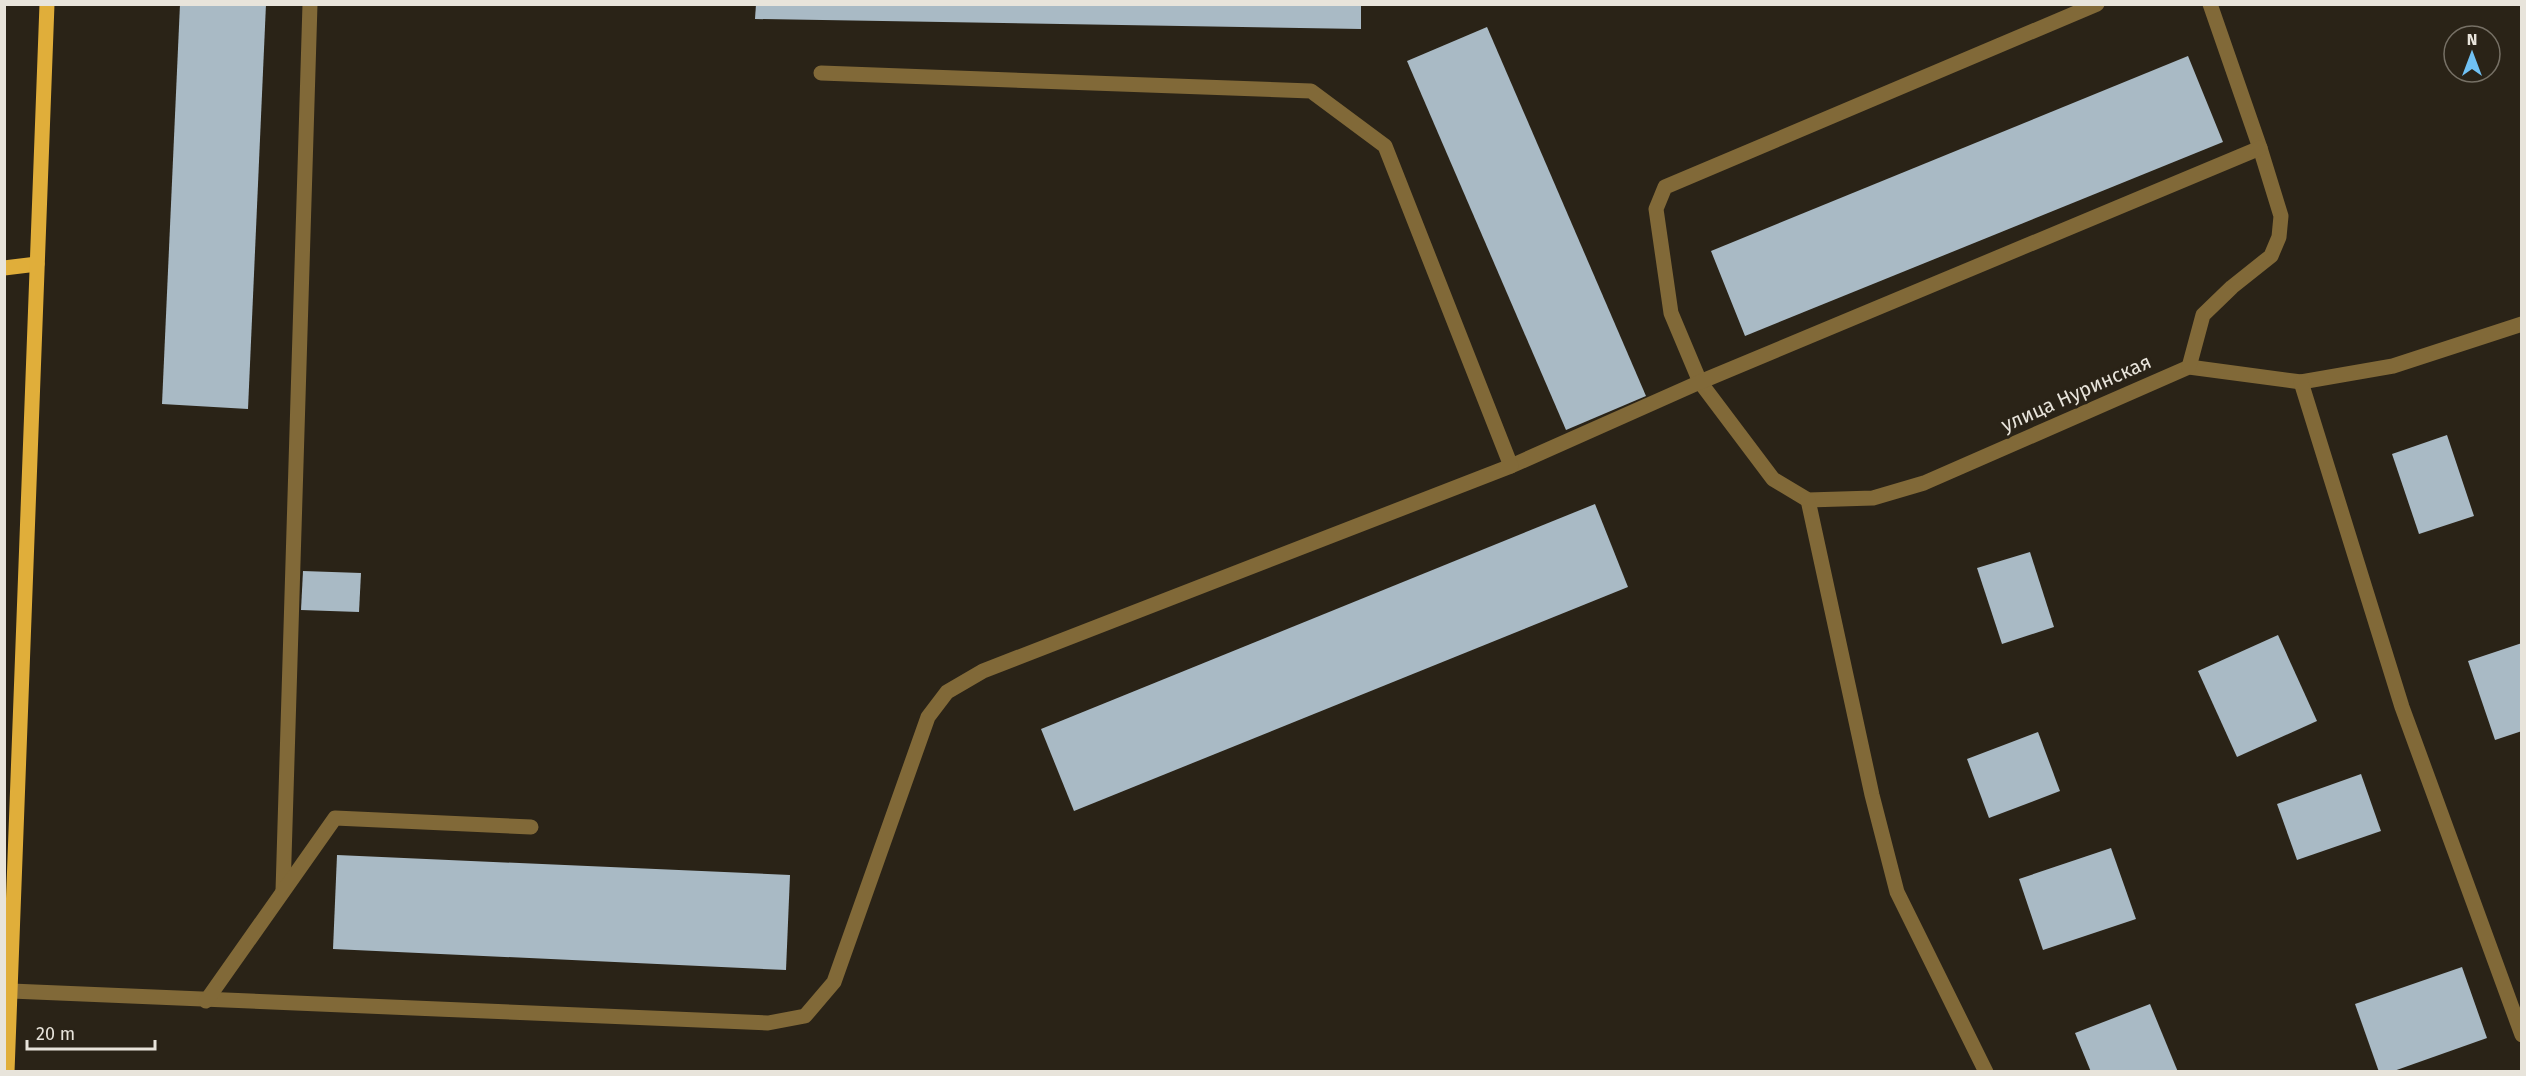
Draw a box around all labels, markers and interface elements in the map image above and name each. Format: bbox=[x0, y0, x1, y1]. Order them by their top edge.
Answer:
north arrow bbox=[2442, 24, 2502, 84]
text: N bbox=[2467, 30, 2477, 49]
street label: улица Нуринская bbox=[1997, 349, 2155, 437]
scale bar bbox=[27, 1013, 154, 1051]
text: 20 m bbox=[36, 1023, 75, 1045]

